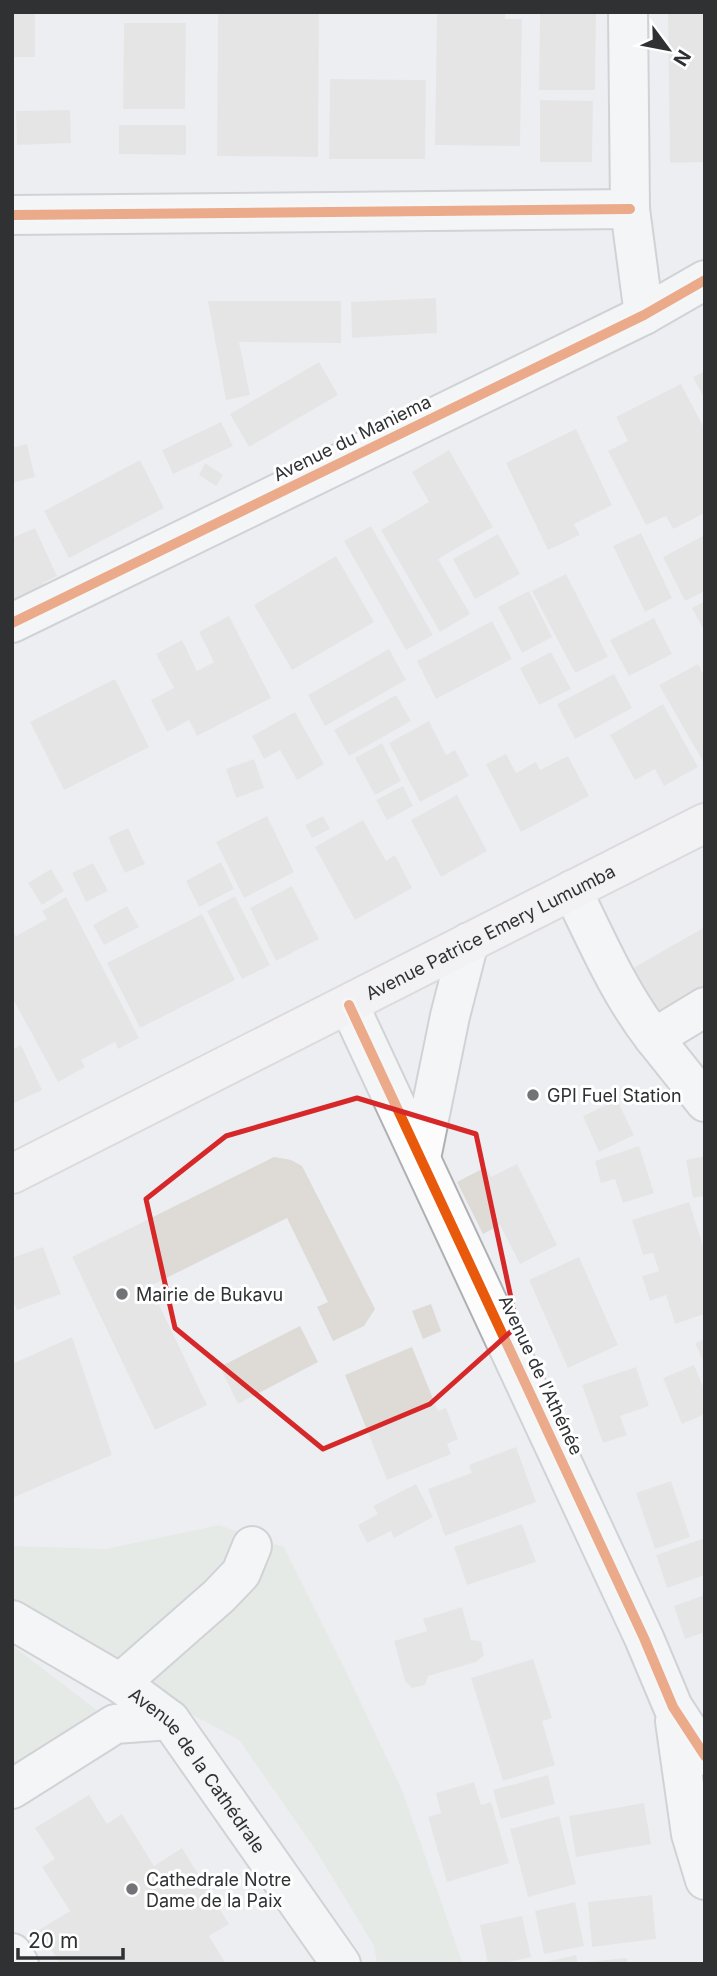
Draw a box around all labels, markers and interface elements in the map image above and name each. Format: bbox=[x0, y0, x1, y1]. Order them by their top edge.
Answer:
north arrow bbox=[633, 14, 703, 84]
text: N bbox=[668, 46, 696, 70]
street label: Avenue du Maniema bbox=[270, 391, 434, 485]
street label: Avenue Patrice Emery Lumumba bbox=[362, 860, 618, 1004]
place label: GPI Fuel Station bbox=[547, 1085, 682, 1106]
marker: GPI Fuel Station bbox=[525, 1087, 541, 1103]
place label: Mairie de Bukavu bbox=[136, 1284, 283, 1305]
marker: Mairie de Bukavu bbox=[114, 1286, 130, 1302]
street label: Avenue de l'Athénée bbox=[495, 1292, 587, 1458]
street label: Avenue de la Cathédrale bbox=[125, 1683, 270, 1857]
place label: Cathedrale Notre Dame de la Paix bbox=[146, 1869, 291, 1911]
marker: Cathedrale Notre Dame de la Paix bbox=[124, 1881, 140, 1897]
scale bar bbox=[18, 1916, 122, 1960]
text: 20 m bbox=[28, 1928, 78, 1953]

